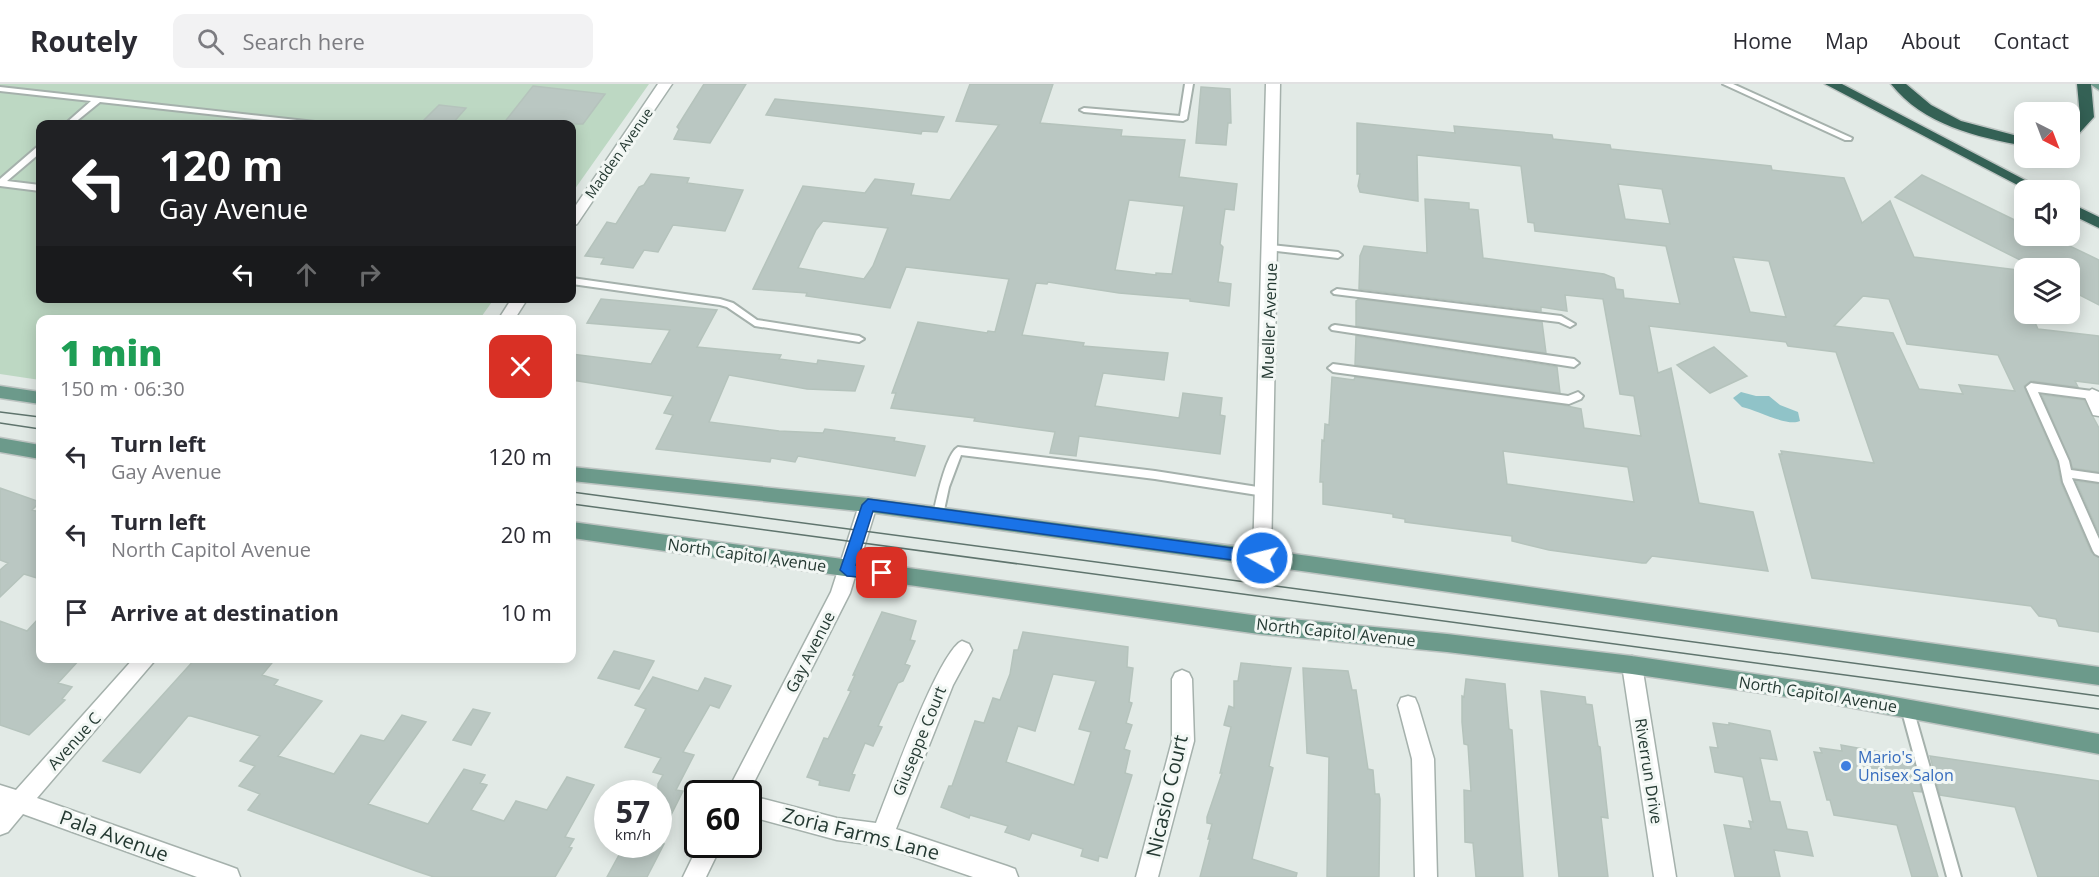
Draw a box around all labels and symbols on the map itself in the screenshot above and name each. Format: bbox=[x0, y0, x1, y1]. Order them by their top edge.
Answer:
north arrow bbox=[2014, 102, 2080, 168]
street label: Madden Avenue bbox=[580, 104, 657, 202]
street label: Mueller Avenue bbox=[1256, 262, 1282, 380]
position arrow bbox=[1230, 526, 1294, 590]
street label: North Capitol Avenue bbox=[666, 533, 828, 577]
pin bbox=[856, 547, 907, 598]
street label: Gay Avenue bbox=[780, 608, 840, 696]
street label: North Capitol Avenue bbox=[1255, 613, 1417, 651]
street label: North Capitol Avenue bbox=[1737, 671, 1899, 717]
street label: Giuseppe Court bbox=[887, 683, 951, 799]
street label: Avenue C bbox=[42, 708, 106, 774]
street label: Riverrun Drive bbox=[1630, 716, 1668, 826]
street label: Nicasio Court bbox=[1139, 732, 1194, 860]
place label: Mario's Unisex Salon bbox=[1858, 746, 1954, 786]
marker: Mario's Unisex Salon bbox=[1839, 759, 1853, 773]
speed limit sign: 60 bbox=[684, 780, 762, 858]
street label: Zoria Farms Lane bbox=[780, 801, 942, 866]
street label: Pala Avenue bbox=[56, 803, 172, 868]

